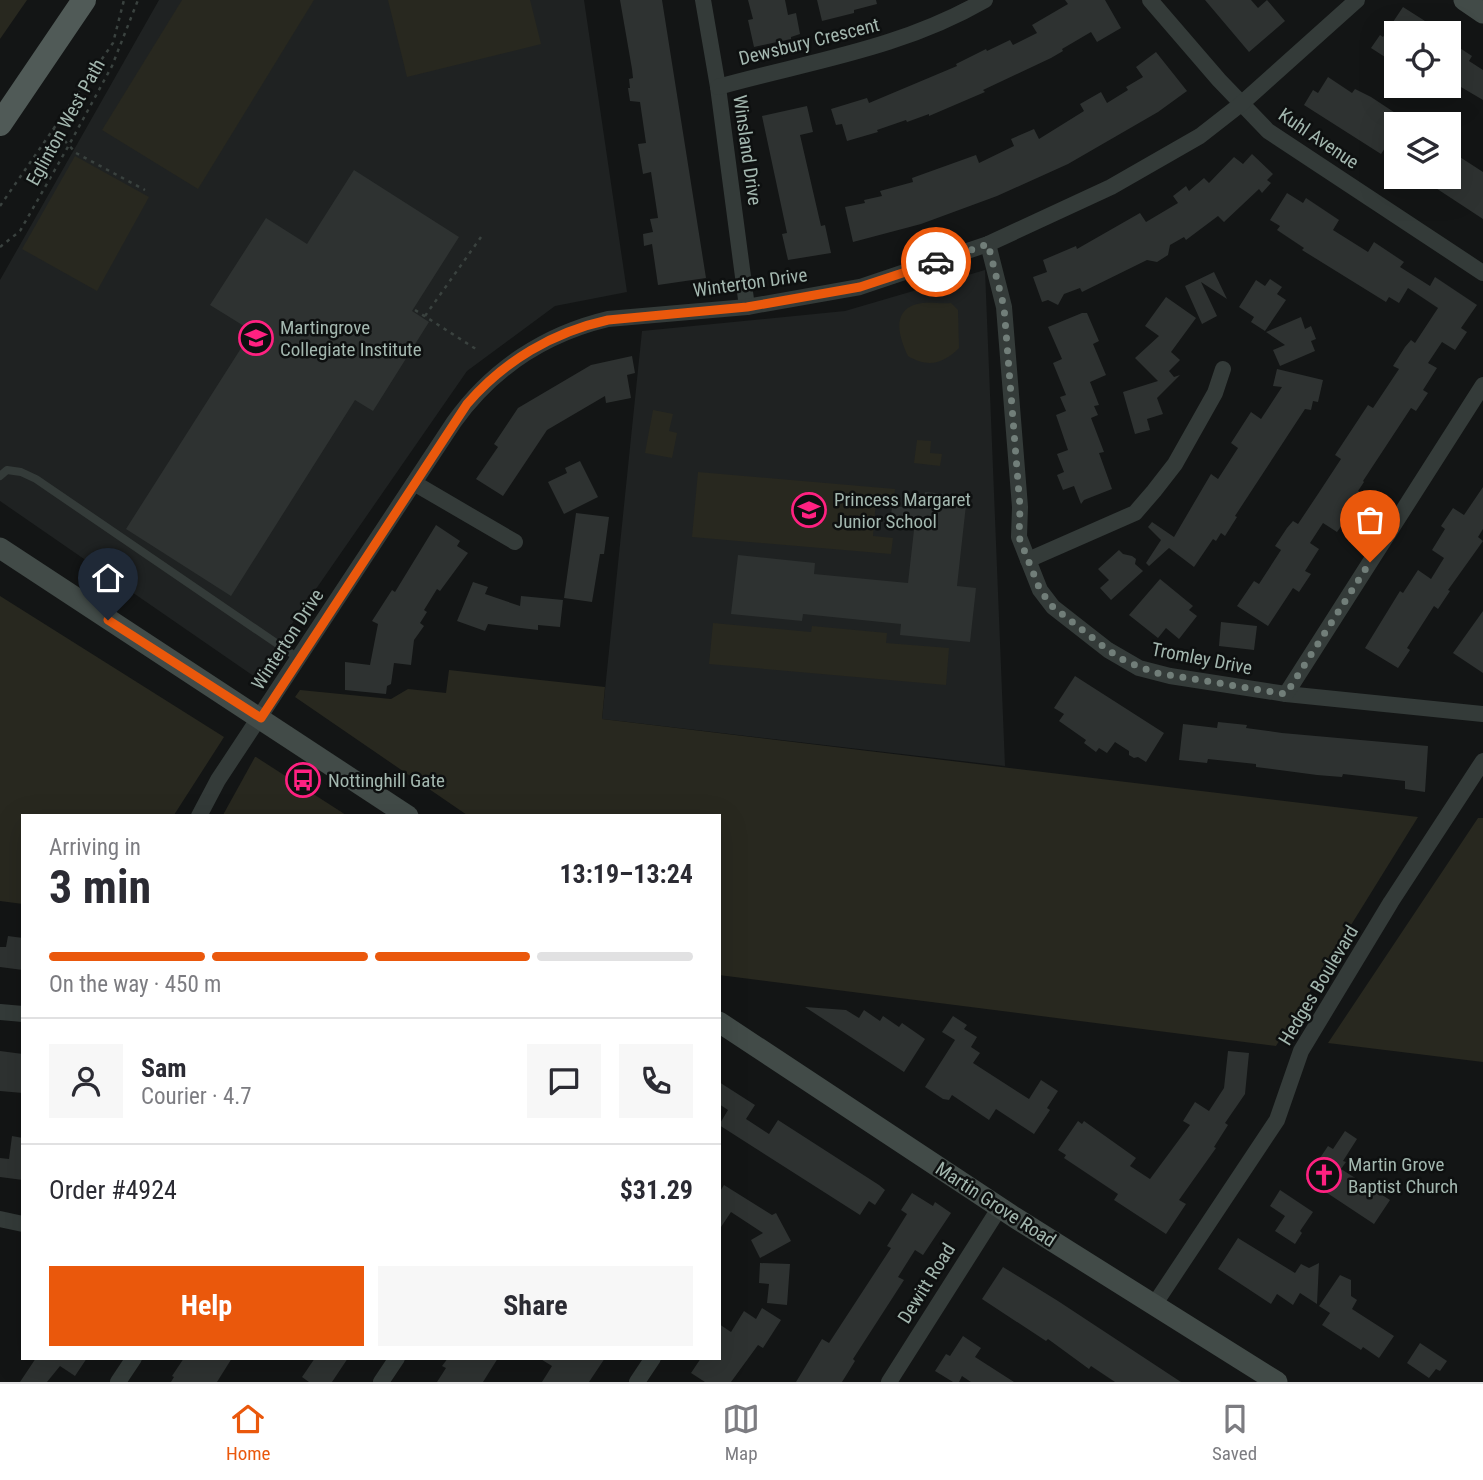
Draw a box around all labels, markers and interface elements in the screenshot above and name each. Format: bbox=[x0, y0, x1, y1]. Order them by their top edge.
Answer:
street label: Dewsbury Crescent bbox=[736, 13, 882, 70]
map controls bbox=[1384, 21, 1461, 189]
button: locate bbox=[1384, 21, 1461, 98]
street label: Eglinton West Path bbox=[21, 55, 110, 190]
street label: Winsland Drive bbox=[728, 93, 767, 207]
street label: Kuhl Avenue bbox=[1274, 103, 1363, 174]
button: layers bbox=[1384, 112, 1461, 189]
courier bbox=[901, 227, 971, 297]
icon: car bbox=[917, 243, 955, 281]
street label: Winterton Drive bbox=[691, 263, 809, 302]
place label: Martingrove Collegiate Institute bbox=[280, 316, 422, 361]
school or university icon: Martingrove Collegiate Institute bbox=[237, 319, 275, 357]
place label: Princess Margaret Junior School bbox=[834, 488, 971, 533]
pin bbox=[1340, 490, 1400, 562]
school or university icon: Princess Margaret Junior School bbox=[790, 491, 828, 529]
icon: bag bbox=[1351, 501, 1389, 539]
pin bbox=[78, 548, 138, 620]
icon: home bbox=[89, 559, 127, 597]
street label: Winterton Drive bbox=[246, 585, 329, 694]
street label: Tromley Drive bbox=[1150, 637, 1254, 680]
bus stop icon: Nottinghill Gate bbox=[284, 761, 322, 799]
place label: Nottinghill Gate bbox=[328, 769, 445, 792]
text: Arriving in bbox=[49, 834, 141, 861]
text: 13:19–13:24 bbox=[559, 859, 693, 889]
text: 3 min bbox=[49, 860, 151, 914]
street label: Hedges Boulevard bbox=[1274, 921, 1363, 1049]
text: On the way · 450 m bbox=[49, 971, 221, 998]
button: person bbox=[49, 1044, 123, 1118]
button: chat bbox=[527, 1044, 601, 1118]
button: phone bbox=[619, 1044, 693, 1118]
text: Sam bbox=[141, 1053, 187, 1083]
text: Courier · 4.7 bbox=[141, 1083, 252, 1110]
place label: Martin Grove Baptist Church bbox=[1348, 1153, 1458, 1198]
church icon: Martin Grove Baptist Church bbox=[1305, 1156, 1343, 1194]
street label: Martin Grove Road bbox=[931, 1157, 1060, 1252]
text: Order #4924 bbox=[49, 1175, 177, 1205]
text: $31.29 bbox=[620, 1175, 693, 1205]
street label: Dewitt Road bbox=[893, 1239, 960, 1328]
button: Help bbox=[49, 1266, 364, 1346]
button: Share bbox=[378, 1266, 693, 1346]
tab: Home bbox=[226, 1400, 270, 1465]
tab: Map bbox=[722, 1400, 760, 1465]
tab: Saved bbox=[1212, 1400, 1257, 1465]

